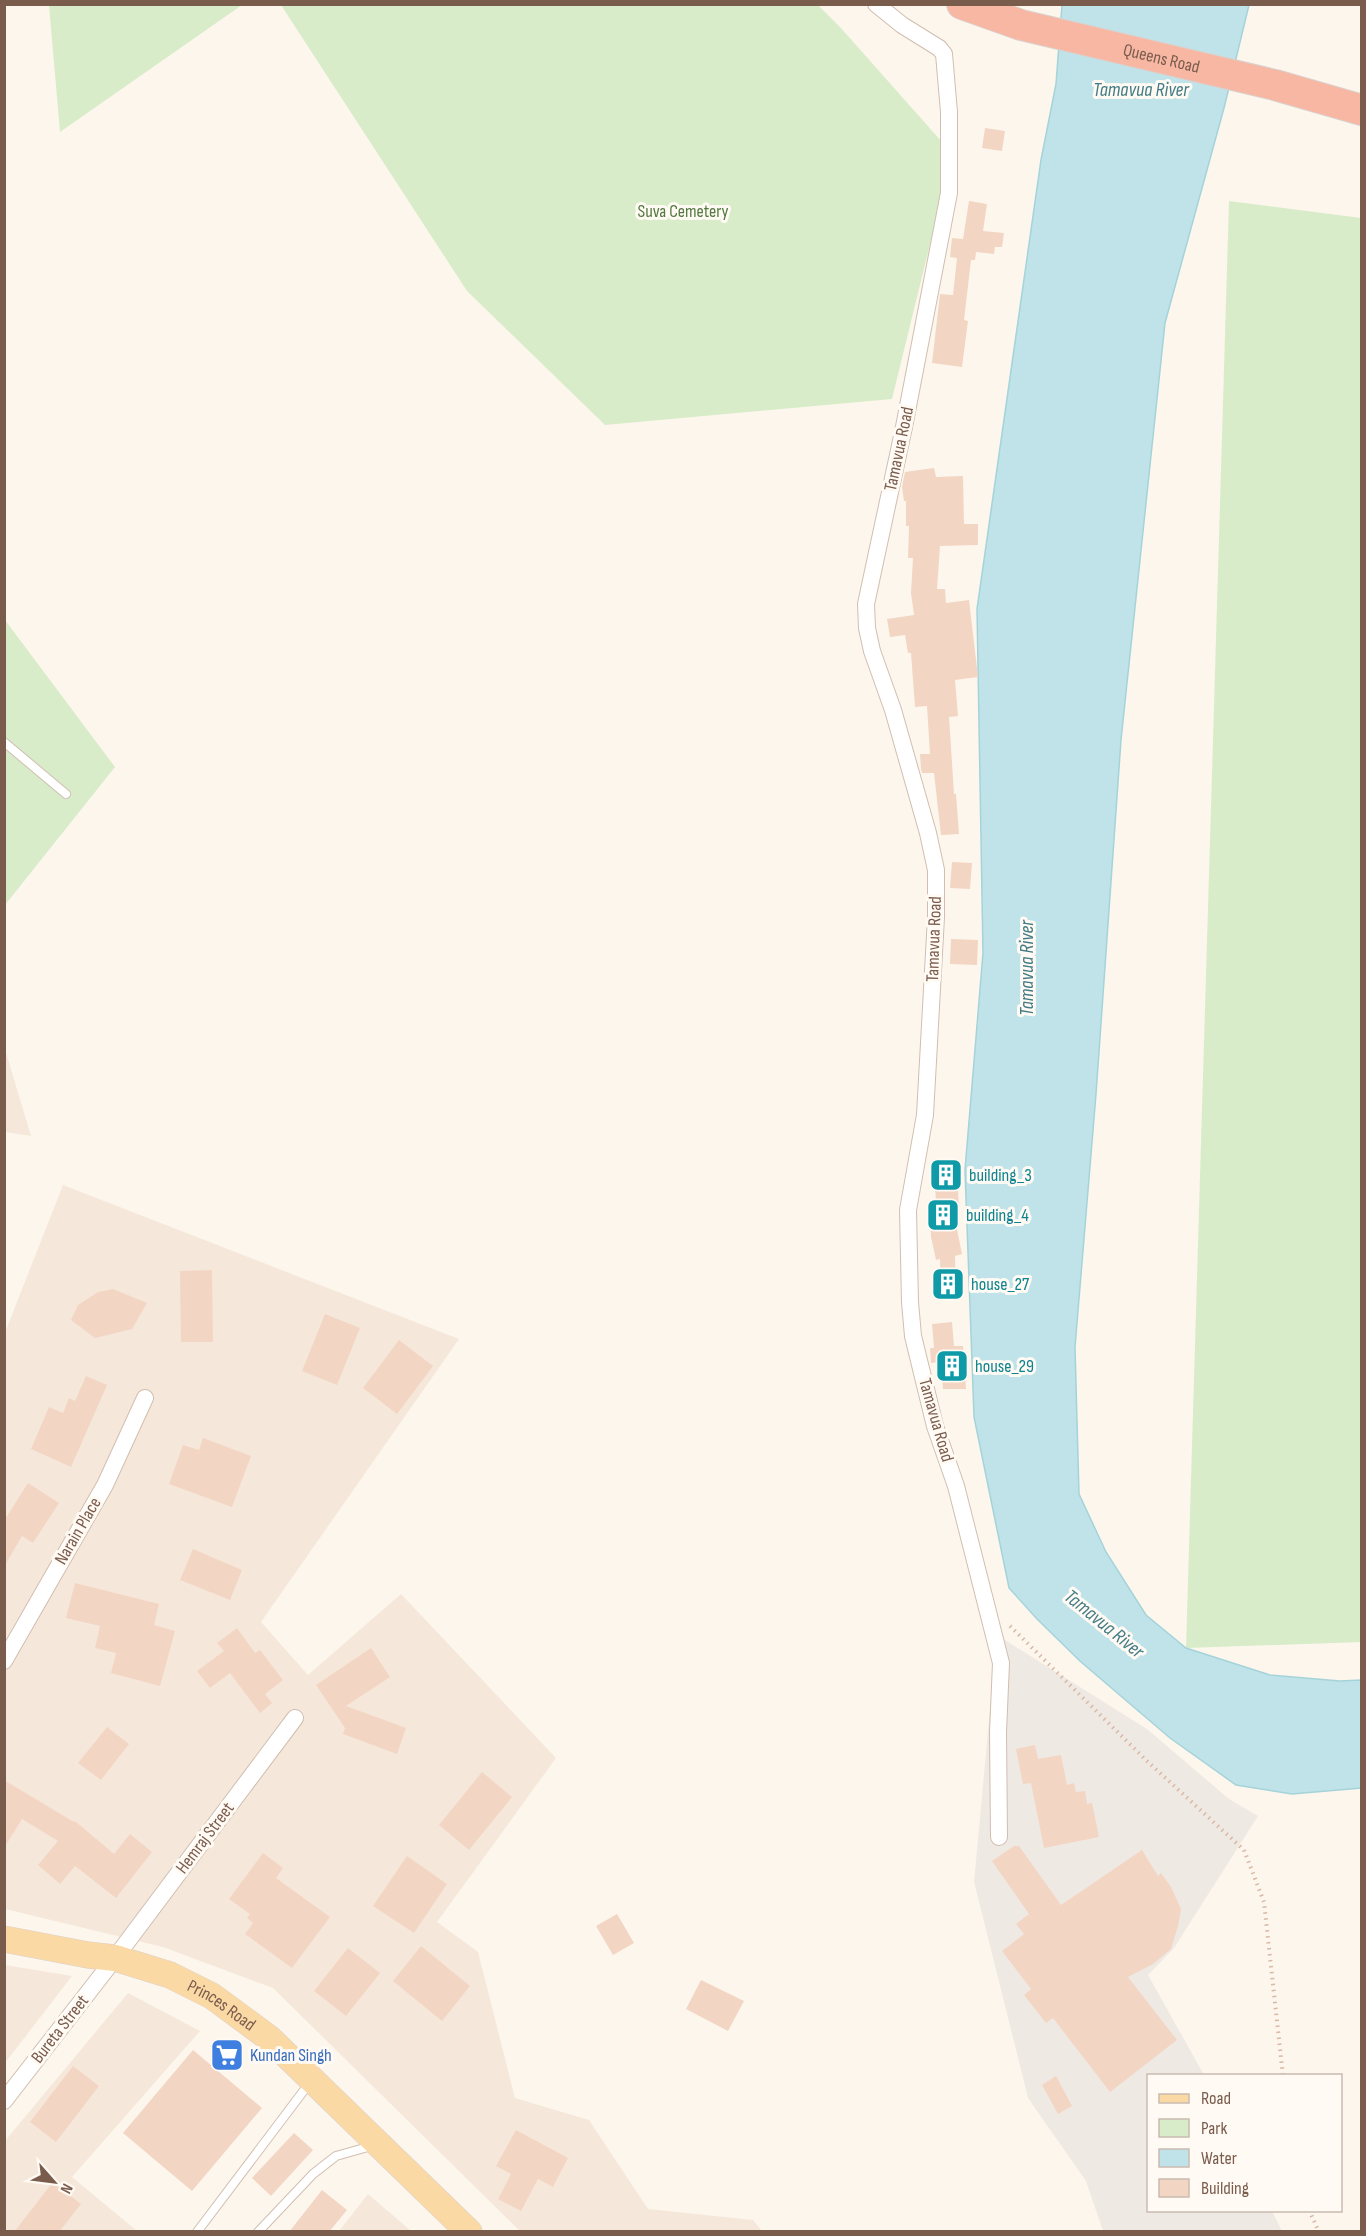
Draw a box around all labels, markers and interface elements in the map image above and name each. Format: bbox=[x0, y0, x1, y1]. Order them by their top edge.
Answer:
street label: Queens Road bbox=[1121, 39, 1202, 77]
water label: Tamavua River bbox=[1093, 78, 1190, 102]
park label: Suva Cemetery bbox=[637, 201, 729, 222]
street label: Tamavua Road bbox=[880, 405, 918, 493]
street label: Tamavua Road bbox=[922, 896, 946, 982]
water label: Tamavua River bbox=[1015, 919, 1039, 1016]
building icon: building_3 bbox=[928, 1157, 964, 1193]
place label: building_3 bbox=[969, 1165, 1032, 1186]
building icon: building_4 bbox=[925, 1197, 961, 1233]
place label: building_4 bbox=[966, 1205, 1029, 1226]
building icon: house_27 bbox=[930, 1266, 966, 1302]
place label: house_27 bbox=[971, 1274, 1030, 1295]
building icon: house_29 bbox=[934, 1348, 970, 1384]
place label: house_29 bbox=[975, 1356, 1034, 1377]
street label: Tamavua Road bbox=[914, 1376, 958, 1464]
street label: Narain Place bbox=[50, 1494, 106, 1568]
water label: Tamavua River bbox=[1059, 1584, 1150, 1664]
street label: Hemraj Street bbox=[171, 1798, 239, 1878]
street label: Princes Road bbox=[184, 1975, 260, 2035]
street label: Bureta Street bbox=[27, 1990, 93, 2067]
supermarket icon: Kundan Singh bbox=[209, 2037, 245, 2073]
place label: Kundan Singh bbox=[250, 2045, 332, 2066]
legend bbox=[1147, 2074, 1342, 2212]
text: Road bbox=[1201, 2088, 1231, 2109]
text: Park bbox=[1201, 2118, 1227, 2139]
text: Water bbox=[1201, 2148, 1237, 2169]
north arrow bbox=[24, 2152, 84, 2212]
text: Building bbox=[1201, 2178, 1249, 2199]
text: N bbox=[56, 2180, 76, 2197]

